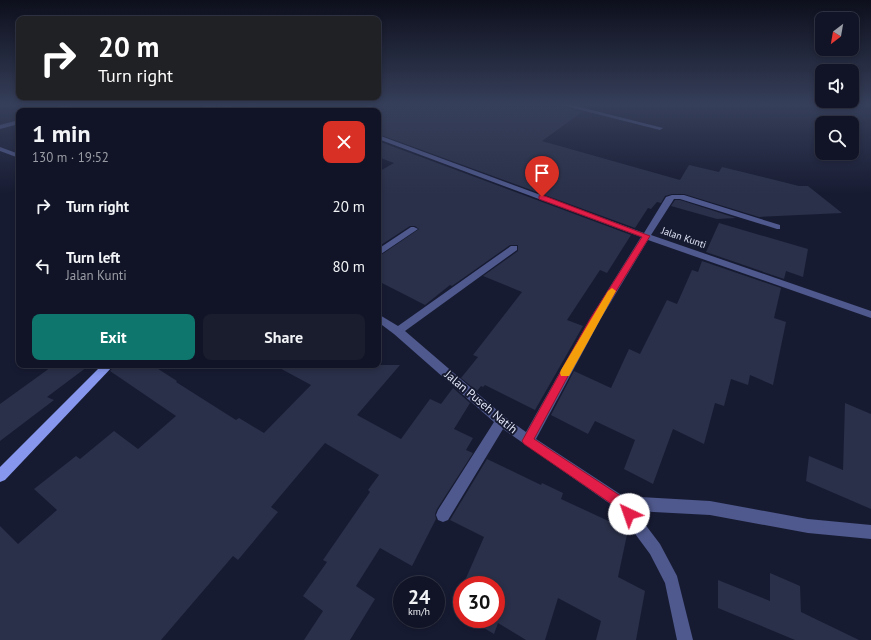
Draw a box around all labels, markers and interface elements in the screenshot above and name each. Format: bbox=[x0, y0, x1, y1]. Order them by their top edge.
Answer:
north arrow bbox=[815, 12, 859, 56]
map controls bbox=[815, 12, 859, 160]
text: 20 m bbox=[98, 28, 159, 65]
icon: right bbox=[32, 32, 84, 84]
text: Turn right bbox=[98, 64, 173, 87]
button: sound bbox=[815, 64, 859, 108]
button: search bbox=[815, 116, 859, 160]
text: 1 min bbox=[32, 118, 91, 149]
button: close bbox=[323, 121, 365, 163]
text: 130 m · 19:52 bbox=[32, 149, 109, 166]
pin bbox=[525, 156, 559, 197]
icon: arrive bbox=[531, 162, 553, 184]
icon: right bbox=[32, 195, 54, 217]
text: Turn right bbox=[66, 197, 129, 216]
text: 20 m bbox=[332, 197, 365, 216]
street label: Jalan Kunti bbox=[659, 223, 708, 251]
text: Turn left bbox=[66, 248, 120, 267]
icon: left bbox=[32, 255, 54, 277]
text: 80 m bbox=[332, 257, 365, 276]
text: Jalan Kunti bbox=[66, 267, 127, 284]
button: Exit bbox=[32, 314, 195, 360]
button: Share bbox=[203, 314, 365, 360]
street label: Jalan Puseh Natih bbox=[441, 366, 521, 436]
position arrow bbox=[608, 493, 650, 535]
speed limit sign: 30 bbox=[453, 576, 505, 628]
text: 24 bbox=[408, 584, 430, 610]
text: km/h bbox=[408, 605, 430, 618]

